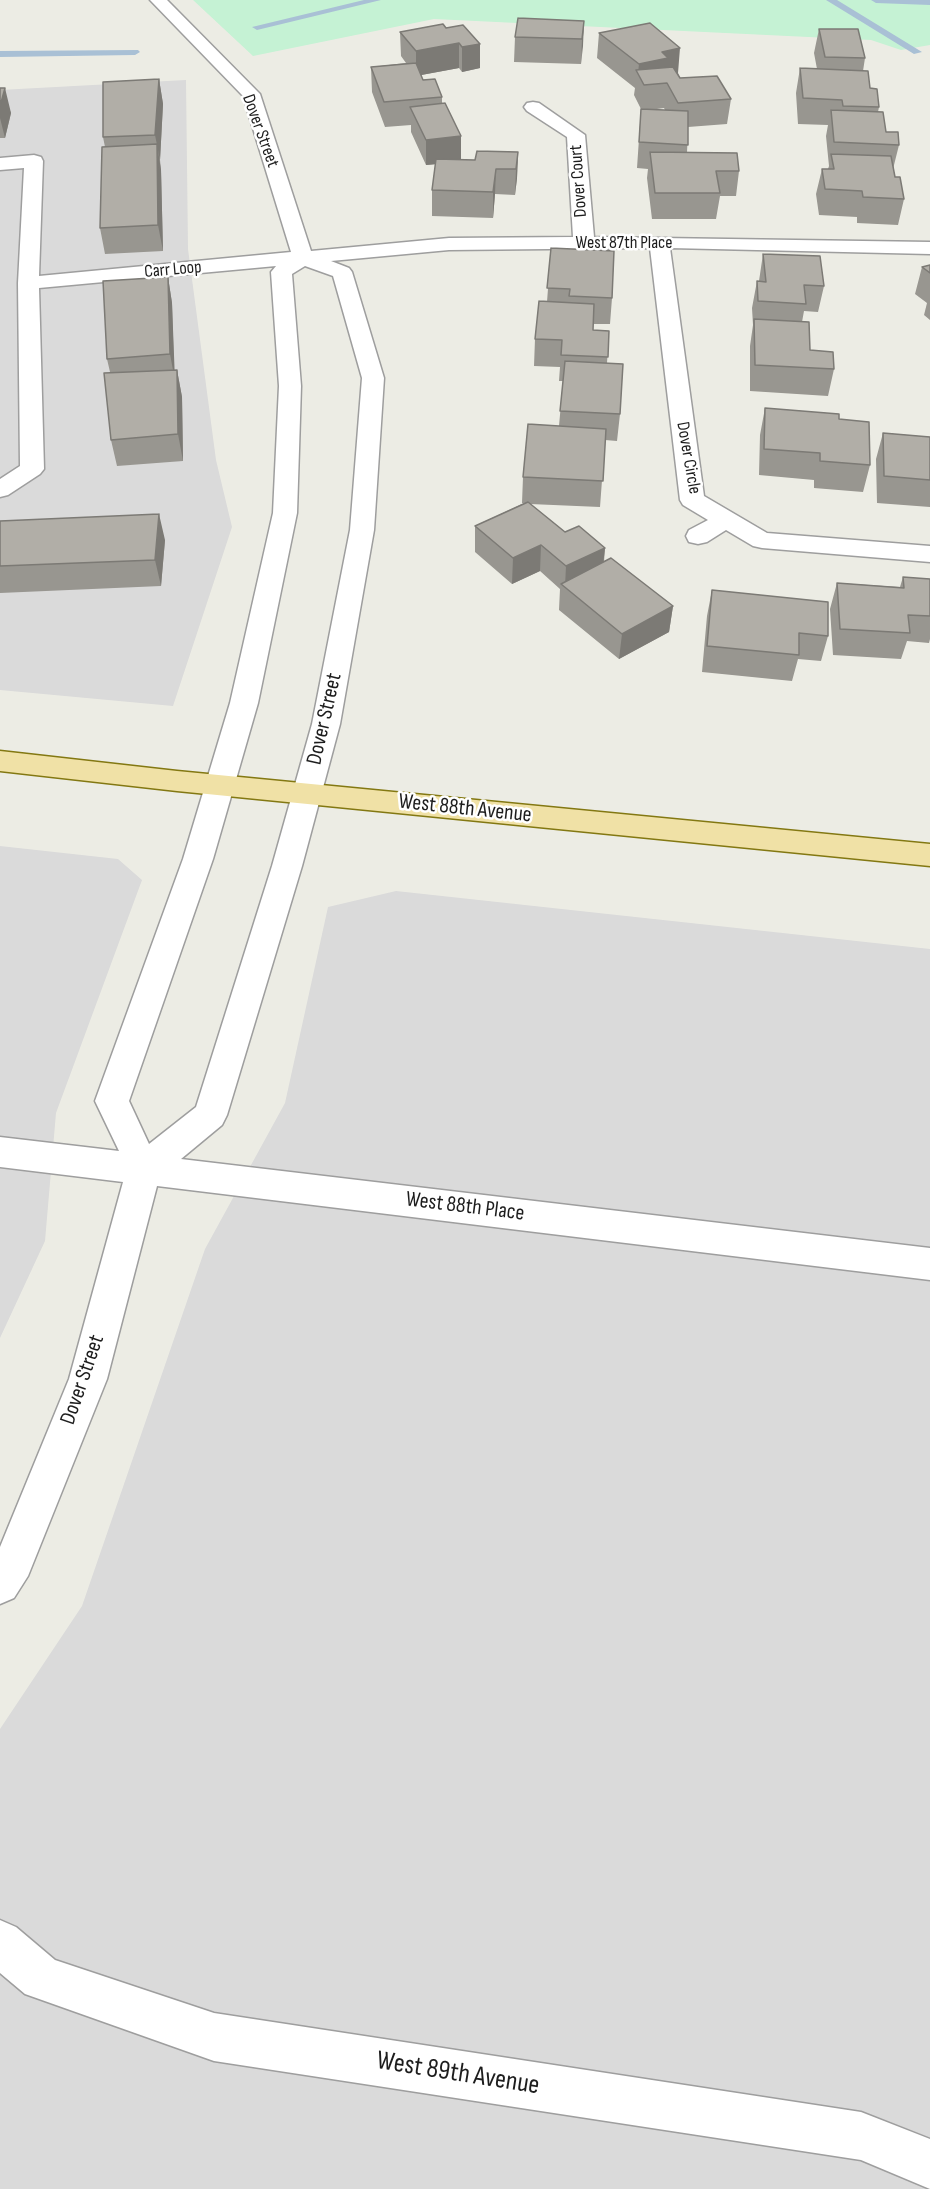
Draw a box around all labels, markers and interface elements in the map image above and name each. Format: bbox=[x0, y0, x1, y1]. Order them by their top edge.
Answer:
street label: Dover Street bbox=[237, 91, 283, 171]
street label: Dover Court bbox=[566, 144, 592, 218]
street label: West 87th Place bbox=[576, 232, 672, 254]
street label: Carr Loop bbox=[143, 257, 203, 283]
street label: Dover Circle bbox=[671, 420, 705, 496]
street label: Dover Street bbox=[302, 671, 348, 767]
street label: West 88th Avenue bbox=[397, 789, 533, 829]
street label: West 88th Place bbox=[404, 1187, 526, 1227]
street label: Dover Street bbox=[55, 1332, 111, 1428]
street label: West 89th Avenue bbox=[374, 2045, 542, 2103]

